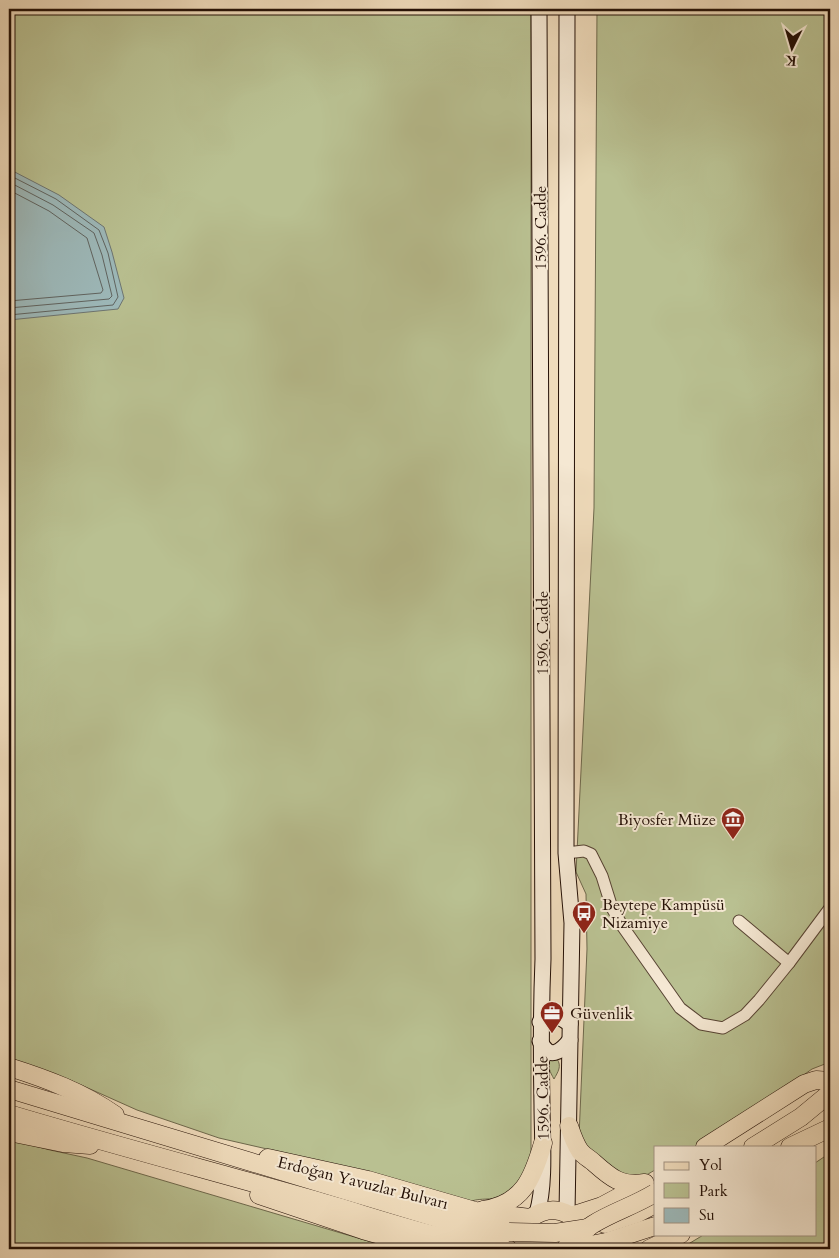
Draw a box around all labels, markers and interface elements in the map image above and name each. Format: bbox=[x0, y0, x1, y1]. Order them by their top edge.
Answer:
north arrow bbox=[766, 22, 816, 72]
text: K bbox=[784, 50, 797, 70]
street label: 1596. Cadde bbox=[530, 186, 552, 270]
street label: 1596. Cadde bbox=[532, 591, 554, 675]
museum icon: Biyosfer Müze bbox=[720, 806, 746, 840]
place label: Biyosfer Müze bbox=[618, 809, 716, 831]
place label: Beytepe Kampüsü Nizamiye bbox=[602, 894, 725, 934]
bus stop icon: Beytepe Kampüsü Nizamiye bbox=[571, 900, 597, 934]
office icon: Güvenlik bbox=[539, 1000, 565, 1034]
place label: Güvenlik bbox=[570, 1003, 633, 1025]
street label: 1596. Cadde bbox=[531, 1056, 555, 1140]
legend bbox=[654, 1146, 816, 1236]
street label: Erdoğan Yavuzlar Bulvarı bbox=[275, 1151, 451, 1215]
text: Yol bbox=[699, 1155, 722, 1175]
text: Park bbox=[699, 1181, 728, 1201]
text: Su bbox=[699, 1205, 715, 1225]

